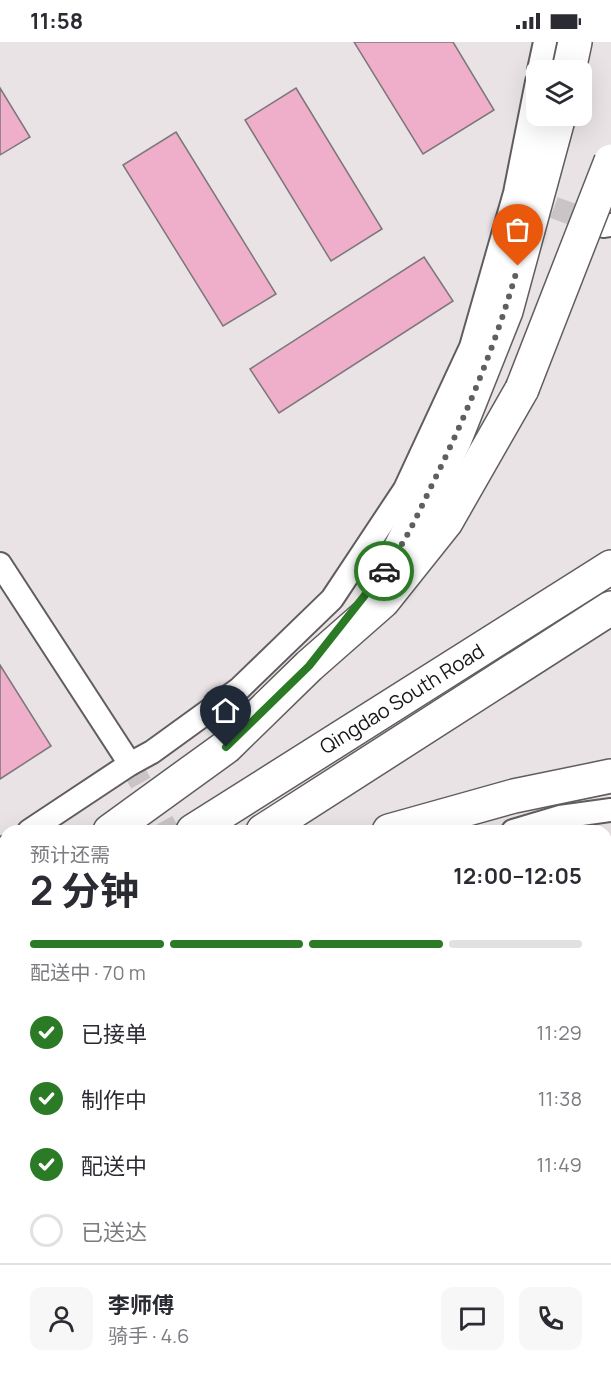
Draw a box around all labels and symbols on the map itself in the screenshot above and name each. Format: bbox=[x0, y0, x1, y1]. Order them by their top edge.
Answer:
pin bbox=[492, 204, 543, 266]
courier bbox=[354, 541, 414, 601]
street label: Qingdao South Road bbox=[314, 637, 489, 760]
pin bbox=[200, 685, 251, 747]

